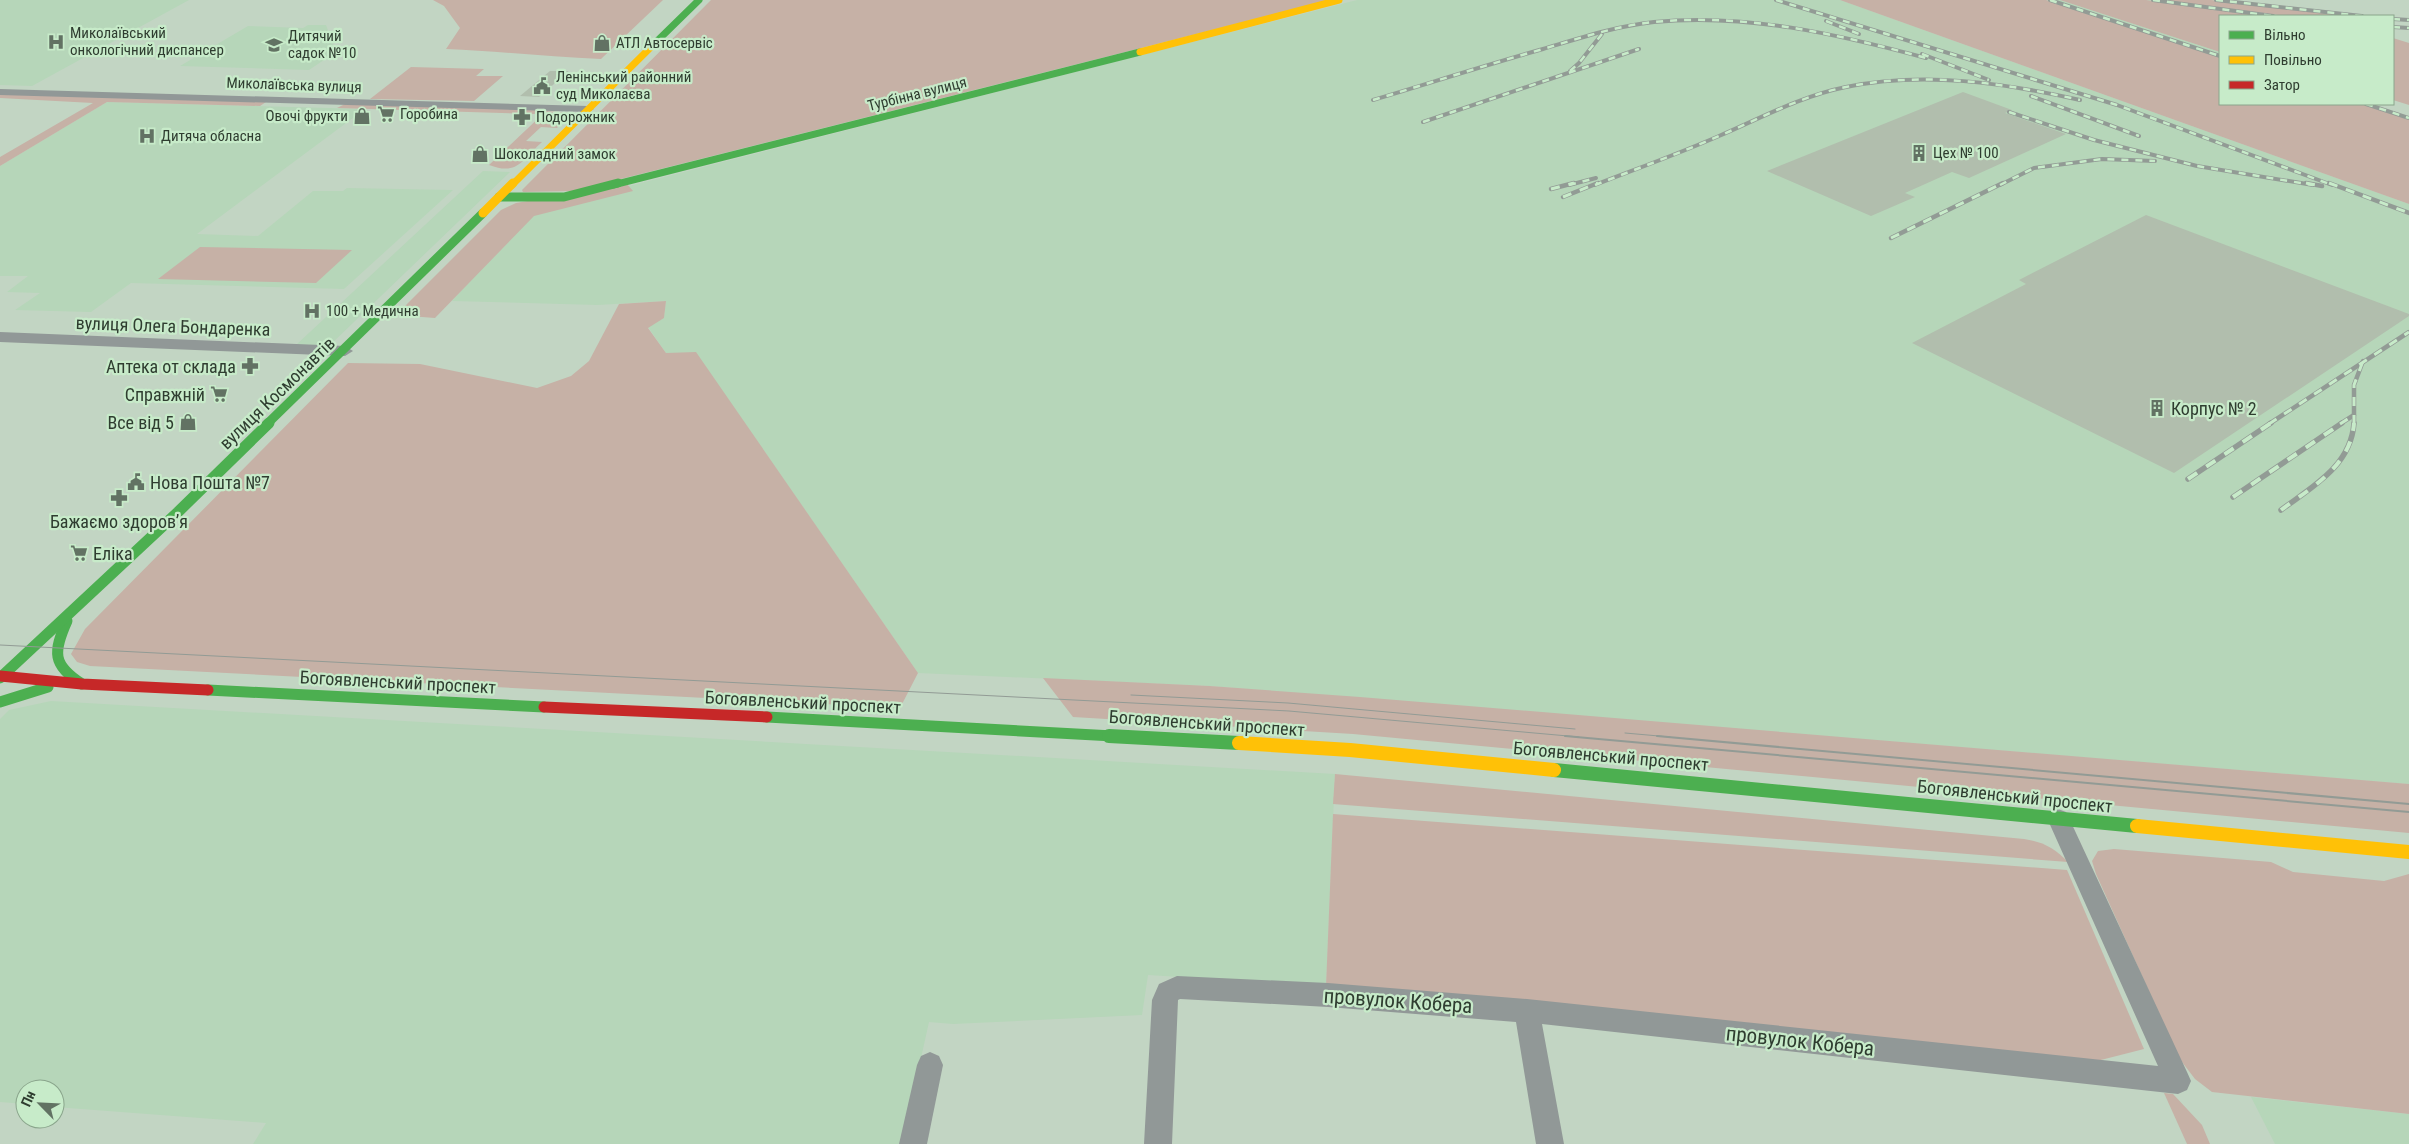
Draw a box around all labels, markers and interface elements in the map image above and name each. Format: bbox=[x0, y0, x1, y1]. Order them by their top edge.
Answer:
legend bbox=[2219, 15, 2394, 105]
place label: Миколаївський онкологічний диспансер bbox=[70, 24, 224, 59]
text: Вільно bbox=[2264, 26, 2306, 44]
place label: Дитячий садок №10 bbox=[288, 27, 356, 62]
hospital icon: Миколаївський онкологічний диспансер bbox=[46, 32, 66, 52]
shop icon: АТЛ Автосервіс bbox=[592, 33, 612, 53]
place label: АТЛ Автосервіс bbox=[616, 34, 713, 52]
school or university icon: Дитячий садок №10 bbox=[264, 35, 284, 55]
text: Повільно bbox=[2264, 51, 2322, 69]
place label: Ленінський районний суд Миколаєва bbox=[556, 68, 691, 103]
street label: Турбінна вулиця bbox=[866, 73, 968, 115]
street label: Миколаївська вулиця bbox=[226, 74, 362, 96]
public building icon: Ленінський районний суд Миколаєва bbox=[532, 76, 552, 96]
text: Затор bbox=[2264, 76, 2300, 94]
supermarket icon: Горобина bbox=[376, 104, 396, 124]
place label: Горобина bbox=[400, 105, 458, 123]
shop icon: Овочі фрукти bbox=[352, 106, 372, 126]
place label: Овочі фрукти bbox=[266, 107, 348, 125]
pharmacy icon: Подорожник bbox=[512, 107, 532, 127]
place label: Подорожник bbox=[536, 108, 615, 126]
hospital icon: Дитяча обласна bbox=[137, 126, 157, 146]
place label: Дитяча обласна bbox=[161, 127, 261, 145]
building icon: Цех № 100 bbox=[1909, 143, 1929, 163]
shop icon: Шоколадний замок bbox=[470, 144, 490, 164]
place label: Цех № 100 bbox=[1933, 144, 1999, 162]
place label: Шоколадний замок bbox=[494, 145, 616, 163]
hospital icon: 100 + Медична bbox=[302, 301, 322, 321]
place label: 100 + Медична bbox=[326, 302, 419, 320]
street label: вулиця Олега Бондаренка bbox=[75, 312, 271, 340]
street label: вулиця Космонавтів bbox=[215, 333, 339, 453]
place label: Аптека от склада bbox=[106, 356, 236, 377]
pharmacy icon: Аптека от склада bbox=[240, 356, 260, 376]
place label: Справжній bbox=[125, 384, 205, 405]
supermarket icon: Справжній bbox=[209, 384, 229, 404]
building icon: Корпус № 2 bbox=[2147, 398, 2167, 418]
place label: Корпус № 2 bbox=[2171, 398, 2257, 419]
place label: Все від 5 bbox=[107, 412, 174, 433]
shop icon: Все від 5 bbox=[178, 412, 198, 432]
public building icon: Нова Пошта №7 bbox=[126, 472, 146, 492]
place label: Нова Пошта №7 bbox=[150, 472, 270, 493]
pharmacy icon: Бажаємо здоровʼя bbox=[109, 488, 129, 508]
place label: Бажаємо здоровʼя bbox=[50, 511, 188, 532]
supermarket icon: Еліка bbox=[69, 543, 89, 563]
place label: Еліка bbox=[93, 543, 133, 564]
street label: Богоявленський проспект bbox=[299, 666, 497, 698]
street label: Богоявленський проспект bbox=[704, 686, 902, 718]
street label: Богоявленський проспект bbox=[1108, 706, 1306, 740]
street label: Богоявленський проспект bbox=[1512, 737, 1710, 775]
street label: Богоявленський проспект bbox=[1916, 775, 2114, 817]
street label: провулок Кобера bbox=[1323, 984, 1473, 1018]
street label: провулок Кобера bbox=[1725, 1021, 1875, 1061]
north arrow bbox=[15, 1079, 65, 1129]
text: Пн bbox=[18, 1088, 39, 1109]

